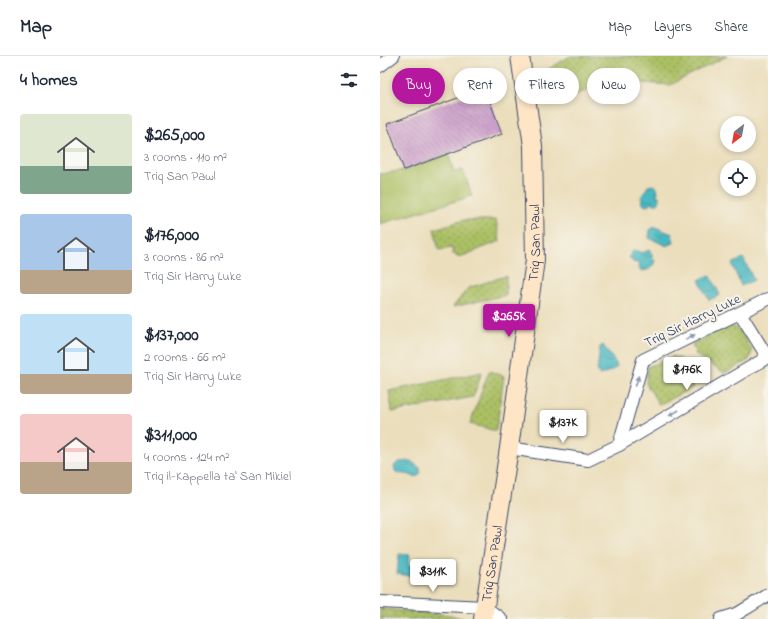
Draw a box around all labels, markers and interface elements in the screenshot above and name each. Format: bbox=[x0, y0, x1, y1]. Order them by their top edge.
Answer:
text: Map bbox=[20, 14, 52, 41]
text: Map bbox=[608, 17, 632, 38]
text: Layers bbox=[654, 17, 692, 38]
text: Share bbox=[714, 17, 748, 38]
text: 4 homes bbox=[20, 68, 78, 93]
chip: Buy bbox=[392, 68, 445, 104]
chip: Rent bbox=[453, 68, 507, 104]
chip: Filters bbox=[515, 68, 579, 104]
chip: New bbox=[587, 68, 640, 104]
icon: filters bbox=[338, 69, 360, 91]
north arrow bbox=[720, 116, 756, 152]
map controls bbox=[720, 116, 756, 196]
text: $265,000 bbox=[144, 123, 205, 148]
icon: home bbox=[52, 130, 100, 178]
text: 3 rooms · 110 m² bbox=[144, 148, 227, 167]
button: locate bbox=[720, 160, 756, 196]
text: Triq San Pawl bbox=[144, 167, 216, 186]
street label: Triq San Pawl bbox=[523, 204, 547, 283]
text: $176,000 bbox=[144, 223, 199, 248]
icon: home bbox=[52, 230, 100, 278]
text: 3 rooms · 86 m² bbox=[144, 248, 224, 267]
text: Triq Sir Harry Luke bbox=[144, 267, 241, 286]
street label: Triq Sir Harry Luke bbox=[641, 289, 745, 355]
pin: $265K bbox=[481, 304, 537, 338]
text: $265K bbox=[492, 307, 526, 326]
text: $137,000 bbox=[144, 323, 199, 348]
icon: home bbox=[52, 330, 100, 378]
one-way arrow bbox=[685, 334, 696, 340]
text: 2 rooms · 66 m² bbox=[144, 348, 226, 367]
pin: $176K bbox=[659, 357, 715, 391]
text: $176K bbox=[672, 360, 702, 379]
text: Triq Sir Harry Luke bbox=[144, 367, 241, 386]
one-way arrow bbox=[634, 374, 640, 386]
one-way arrow bbox=[668, 409, 680, 416]
pin: $137K bbox=[535, 410, 591, 444]
text: $137K bbox=[548, 413, 578, 432]
text: $311,000 bbox=[144, 423, 197, 448]
icon: home bbox=[52, 430, 100, 478]
text: 4 rooms · 124 m² bbox=[144, 448, 229, 467]
text: Triq il-Kappella ta' San Mikiel bbox=[144, 467, 291, 486]
street label: Triq San Pawl bbox=[477, 524, 509, 604]
pin: $311K bbox=[405, 559, 461, 593]
text: $311K bbox=[419, 562, 447, 581]

